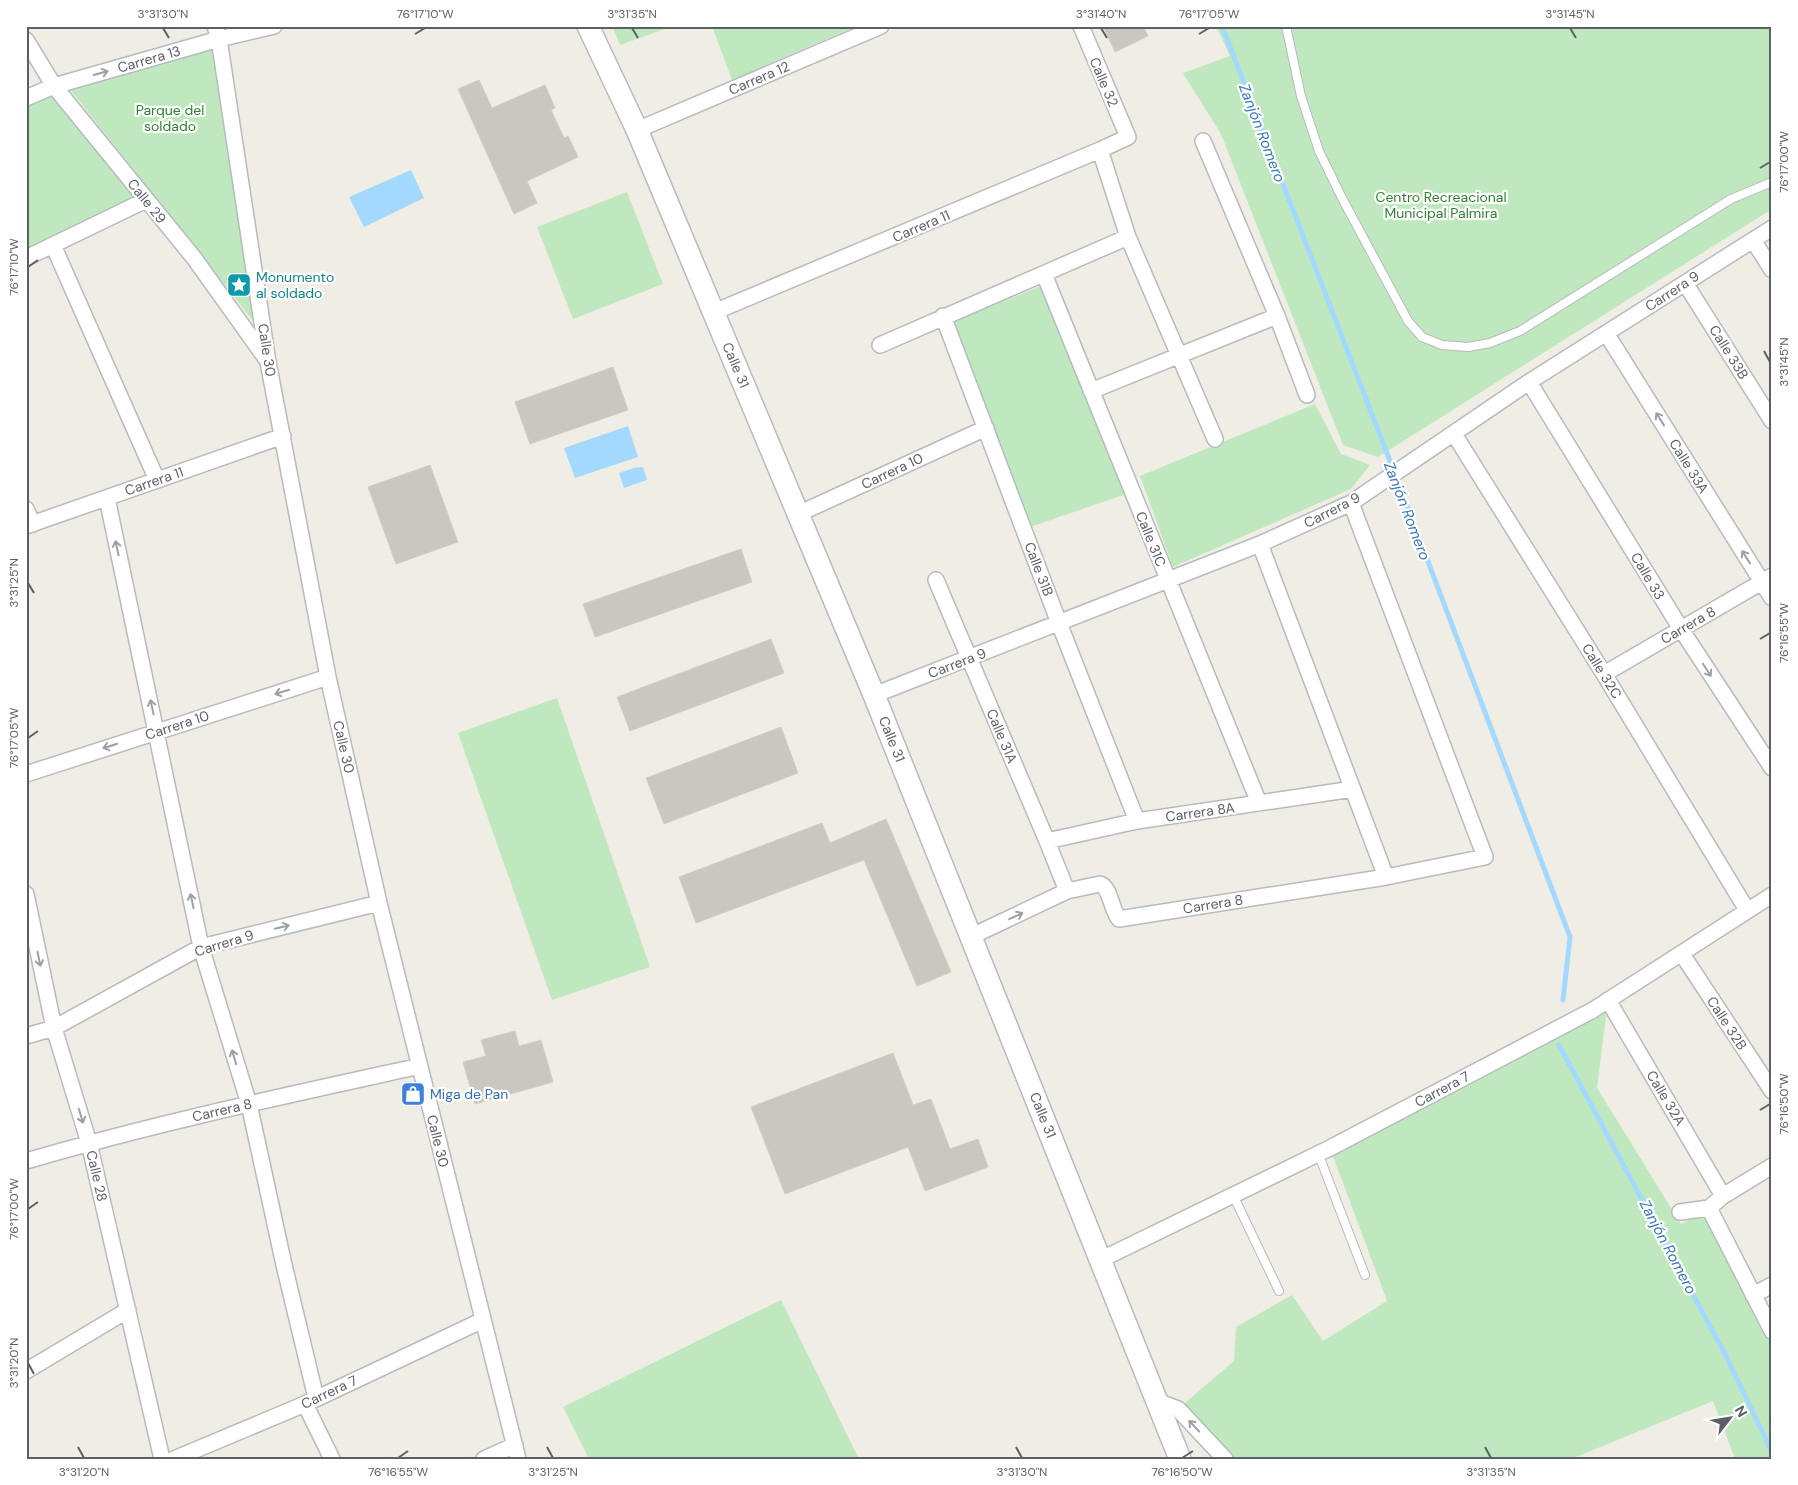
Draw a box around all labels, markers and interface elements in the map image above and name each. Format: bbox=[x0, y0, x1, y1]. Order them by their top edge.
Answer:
text: 3°31'30"N bbox=[138, 6, 188, 22]
text: 76°17'10"W bbox=[396, 6, 454, 22]
text: 3°31'35"N bbox=[607, 6, 657, 22]
text: 3°31'40"N bbox=[1076, 6, 1126, 22]
text: 76°17'05"W bbox=[1179, 6, 1240, 22]
text: 3°31'45"N bbox=[1545, 6, 1595, 22]
street label: Carrera 13 bbox=[115, 41, 183, 77]
street label: Calle 32 bbox=[1086, 55, 1122, 109]
street label: Carrera 12 bbox=[726, 57, 792, 99]
one-way arrow bbox=[93, 68, 109, 77]
water label: Zanjón Romero bbox=[1234, 81, 1290, 185]
park label: Parque del soldado bbox=[136, 101, 204, 135]
text: 76°17'00"W bbox=[1776, 131, 1792, 193]
street label: Calle 29 bbox=[124, 175, 171, 227]
park label: Centro Recreacional Municipal Palmira bbox=[1375, 188, 1507, 222]
street label: Carrera 11 bbox=[889, 206, 953, 246]
text: 76°17'10"W bbox=[6, 238, 22, 296]
street label: Carrera 9 bbox=[1642, 267, 1703, 315]
place label: Monumento al soldado bbox=[256, 268, 334, 302]
place icon: Monumento al soldado bbox=[226, 272, 252, 298]
street label: Calle 30 bbox=[254, 322, 280, 378]
street label: Calle 33B bbox=[1705, 322, 1753, 382]
text: 3°31'45"N bbox=[1776, 337, 1792, 387]
street label: Calle 31 bbox=[718, 339, 754, 391]
one-way arrow bbox=[1654, 412, 1665, 426]
street label: Calle 33A bbox=[1665, 435, 1713, 497]
street label: Carrera 10 bbox=[858, 449, 926, 493]
water label: Zanjón Romero bbox=[1379, 459, 1435, 563]
street label: Carrera 11 bbox=[122, 463, 186, 499]
street label: Carrera 9 bbox=[1301, 488, 1363, 532]
street label: Calle 31C bbox=[1132, 509, 1170, 569]
street label: Calle 31B bbox=[1020, 539, 1058, 599]
one-way arrow bbox=[112, 541, 122, 557]
street label: Calle 33 bbox=[1627, 549, 1669, 603]
one-way arrow bbox=[1741, 550, 1751, 564]
text: 3°31'25"N bbox=[6, 558, 22, 608]
street label: Carrera 8 bbox=[1657, 602, 1719, 648]
text: 76°16'55"W bbox=[1776, 603, 1792, 663]
street label: Calle 32C bbox=[1578, 640, 1626, 702]
street label: Carrera 9 bbox=[925, 644, 989, 682]
one-way arrow bbox=[1702, 663, 1713, 677]
one-way arrow bbox=[275, 688, 290, 697]
one-way arrow bbox=[147, 700, 156, 716]
street label: Carrera 10 bbox=[143, 706, 211, 744]
street label: Calle 31A bbox=[983, 706, 1021, 766]
text: 76°17'05"W bbox=[6, 707, 22, 768]
street label: Calle 31 bbox=[875, 713, 909, 765]
street label: Calle 30 bbox=[329, 719, 359, 775]
one-way arrow bbox=[103, 742, 119, 752]
street label: Carrera 8A bbox=[1164, 798, 1236, 826]
street label: Carrera 8 bbox=[1182, 890, 1244, 918]
one-way arrow bbox=[186, 893, 196, 909]
one-way arrow bbox=[1008, 910, 1023, 920]
one-way arrow bbox=[274, 922, 290, 931]
street label: Carrera 9 bbox=[192, 925, 256, 961]
one-way arrow bbox=[35, 951, 45, 967]
street label: Calle 32B bbox=[1703, 993, 1751, 1053]
one-way arrow bbox=[229, 1050, 239, 1066]
street label: Carrera 7 bbox=[1411, 1067, 1473, 1111]
street label: Calle 32A bbox=[1643, 1067, 1689, 1129]
text: 76°16'50"W bbox=[1776, 1073, 1792, 1135]
shop icon: Miga de Pan bbox=[400, 1081, 426, 1107]
place label: Miga de Pan bbox=[430, 1085, 508, 1103]
street label: Calle 31 bbox=[1026, 1089, 1060, 1141]
street label: Carrera 8 bbox=[190, 1094, 254, 1126]
one-way arrow bbox=[77, 1108, 86, 1123]
street label: Calle 30 bbox=[423, 1113, 453, 1169]
street label: Calle 28 bbox=[82, 1149, 112, 1203]
text: 76°17'00"W bbox=[6, 1178, 22, 1240]
water label: Zanjón Romero bbox=[1635, 1196, 1701, 1298]
text: 3°31'20"N bbox=[6, 1338, 22, 1388]
street label: Carrera 7 bbox=[298, 1371, 360, 1413]
north arrow bbox=[1706, 1392, 1756, 1442]
text: N bbox=[1731, 1402, 1751, 1420]
one-way arrow bbox=[1188, 1419, 1200, 1432]
text: 3°31'20"N bbox=[59, 1464, 109, 1480]
text: 76°16'55"W bbox=[368, 1464, 428, 1480]
text: 3°31'25"N bbox=[528, 1464, 578, 1480]
text: 3°31'30"N bbox=[997, 1464, 1047, 1480]
text: 76°16'50"W bbox=[1151, 1464, 1213, 1480]
text: 3°31'35"N bbox=[1466, 1464, 1516, 1480]

